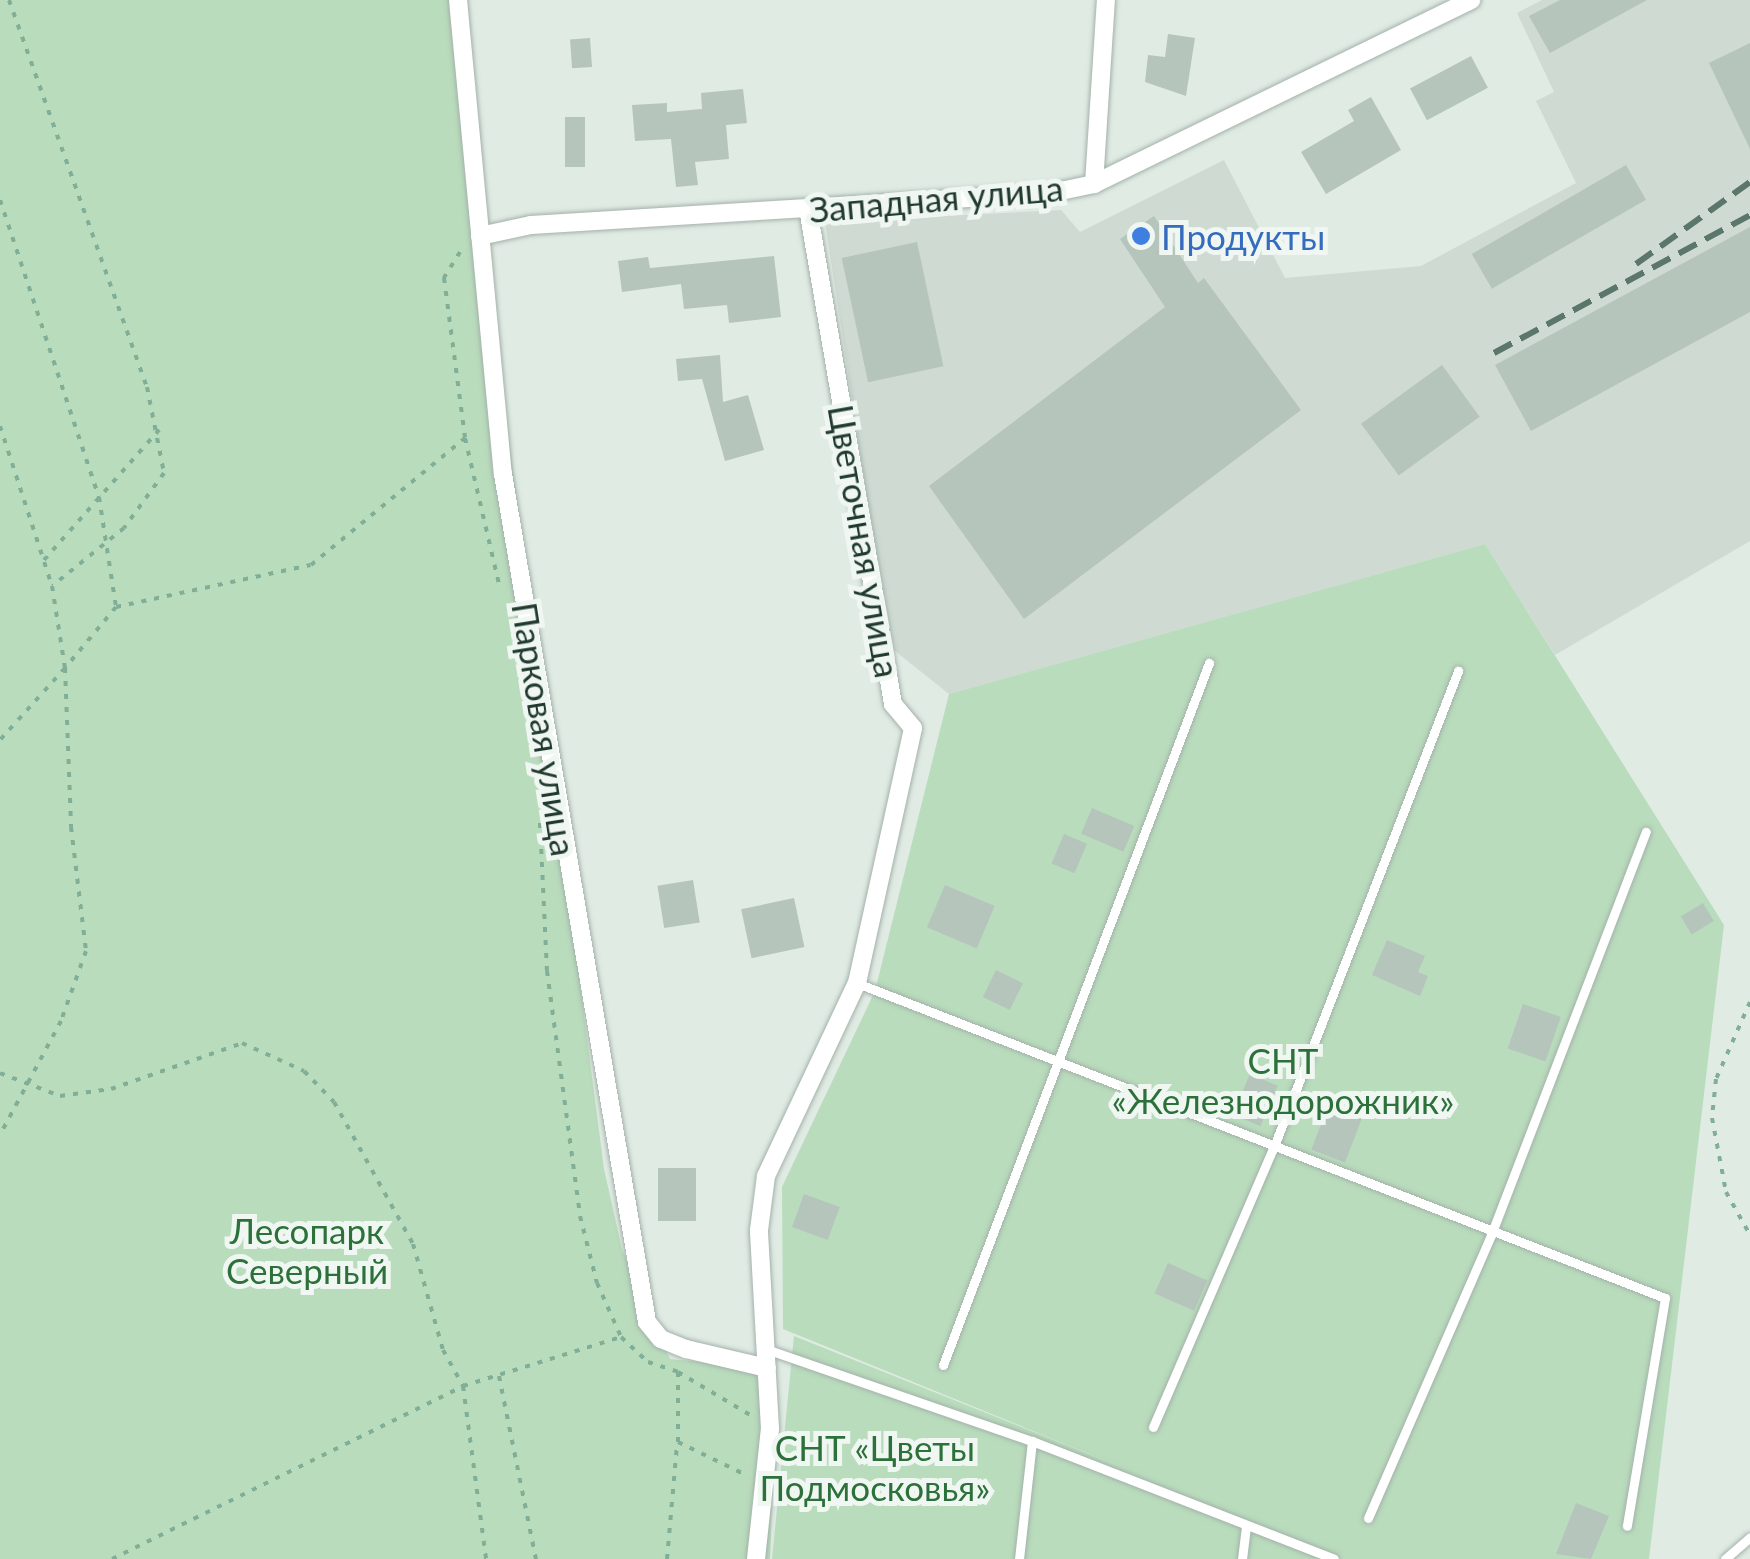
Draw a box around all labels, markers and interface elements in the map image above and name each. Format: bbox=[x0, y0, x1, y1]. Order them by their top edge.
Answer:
street label: Западная улица bbox=[807, 166, 1065, 230]
place label: Продукты bbox=[1161, 215, 1325, 257]
marker: Продукты bbox=[1130, 225, 1152, 247]
street label: Цветочная улица bbox=[820, 401, 910, 681]
street label: Парковая улица bbox=[504, 599, 586, 859]
park label: СНТ «Железнодорожник» bbox=[1112, 1039, 1454, 1121]
park label: Лесопарк Северный bbox=[226, 1209, 388, 1291]
park label: СНТ «Цветы Подмосковья» bbox=[760, 1426, 990, 1508]

